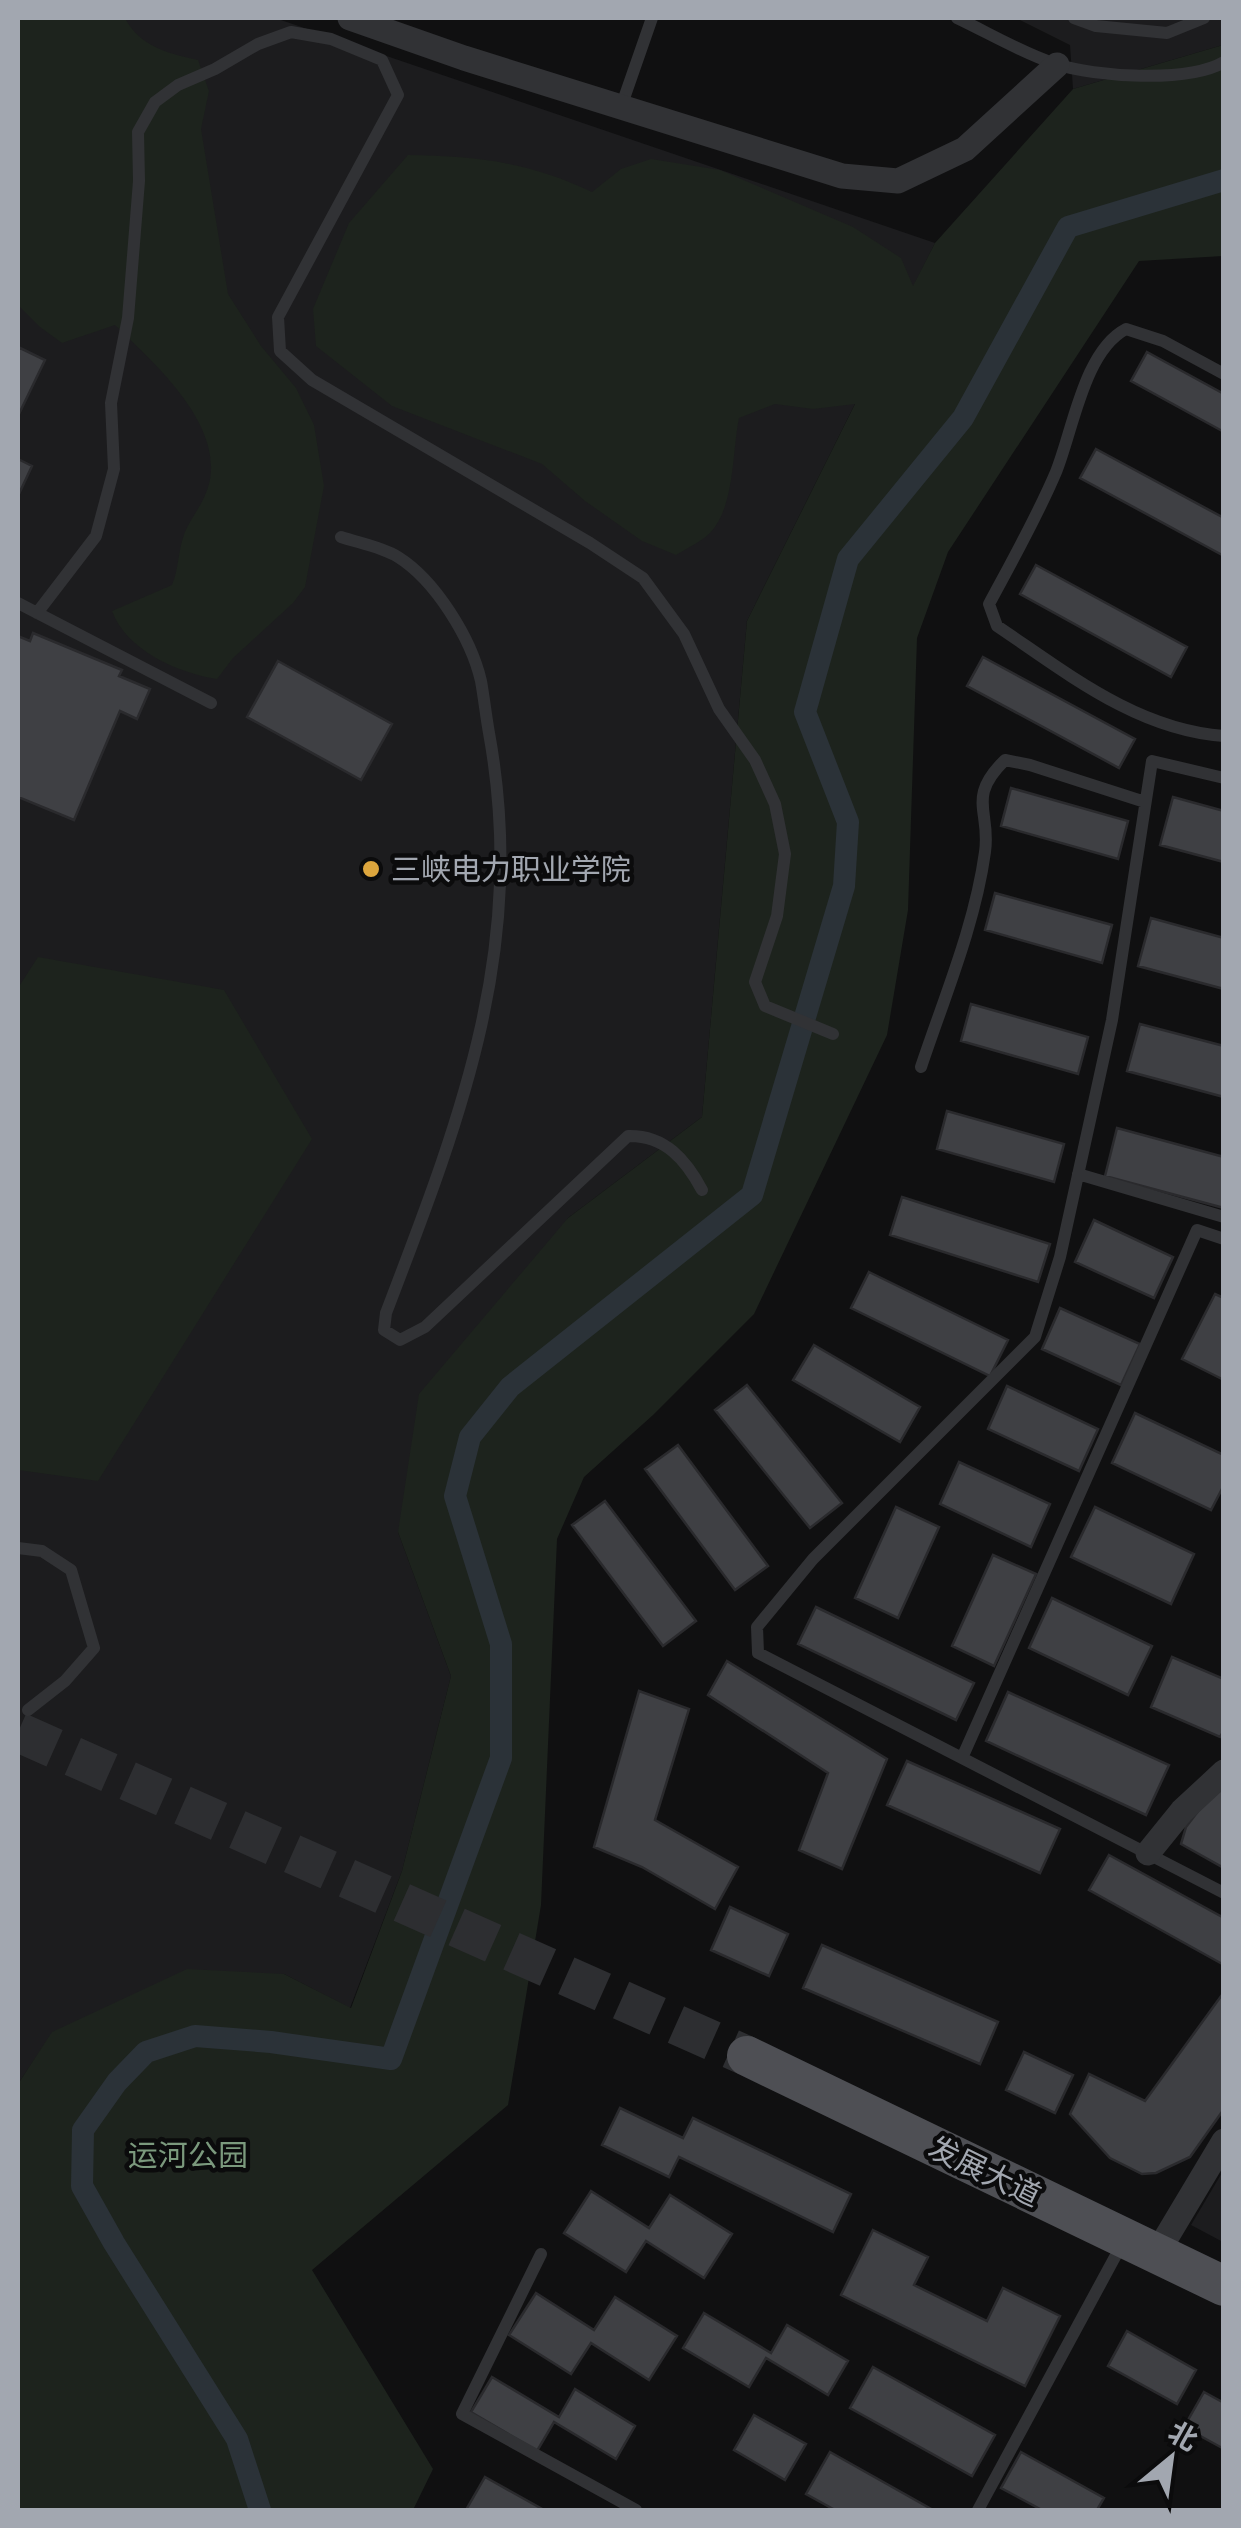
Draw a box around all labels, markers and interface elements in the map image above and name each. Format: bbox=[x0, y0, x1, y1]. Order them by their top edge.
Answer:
place label: 三峡电力职业学院 bbox=[391, 851, 631, 887]
marker: 三峡电力职业学院 bbox=[360, 858, 382, 880]
street label: 发展大道 bbox=[923, 2129, 1047, 2213]
park label: 运河公园 bbox=[128, 2137, 248, 2173]
north arrow bbox=[1121, 2408, 1221, 2508]
text: 北 bbox=[1163, 2414, 1204, 2457]

